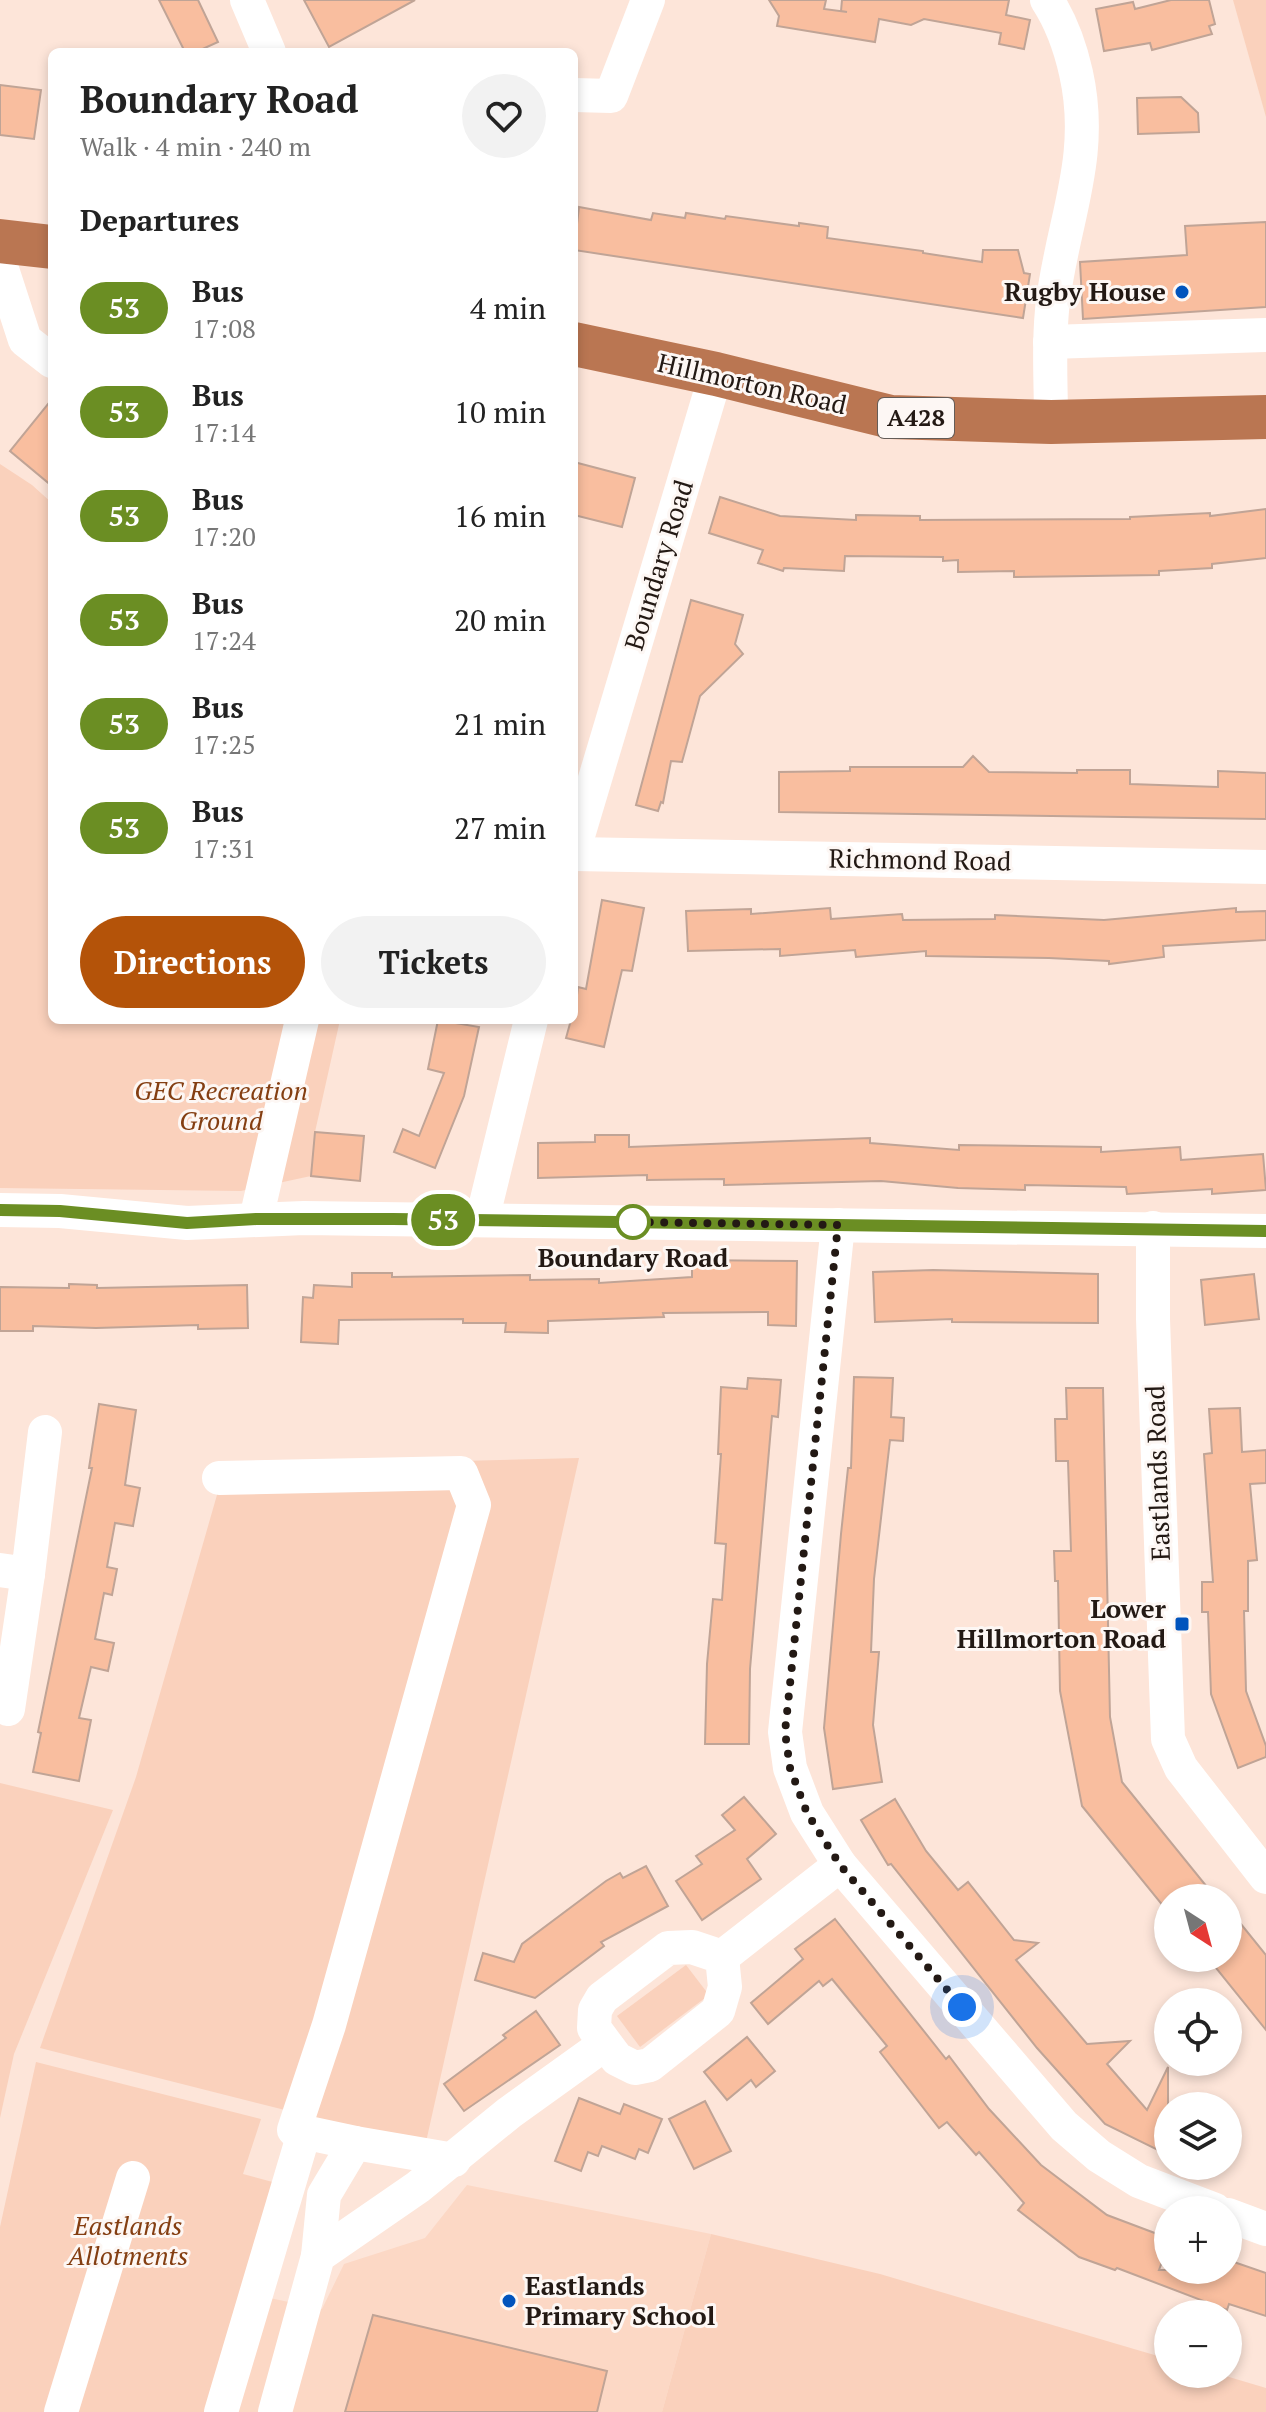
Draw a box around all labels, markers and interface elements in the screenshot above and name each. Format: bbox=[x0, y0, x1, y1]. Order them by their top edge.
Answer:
text: Boundary Road bbox=[80, 74, 358, 124]
button: heart bbox=[462, 74, 546, 158]
text: Walk · 4 min · 240 m bbox=[80, 129, 311, 163]
text: Departures bbox=[80, 200, 239, 240]
text: Bus bbox=[192, 271, 244, 311]
place label: Rugby House bbox=[1004, 274, 1166, 308]
marker: Rugby House bbox=[1173, 283, 1191, 301]
text: 4 min bbox=[470, 288, 546, 328]
text: 53 bbox=[108, 289, 140, 326]
text: 17:08 bbox=[192, 311, 256, 345]
street label: Hillmorton Road bbox=[654, 345, 850, 421]
text: Bus bbox=[192, 375, 244, 415]
text: 10 min bbox=[454, 392, 546, 432]
text: 53 bbox=[108, 393, 140, 430]
road number: A428 bbox=[878, 398, 954, 438]
text: 17:14 bbox=[192, 415, 256, 449]
street label: Boundary Road bbox=[616, 475, 700, 654]
text: Bus bbox=[192, 479, 244, 519]
text: 16 min bbox=[454, 496, 546, 536]
text: 53 bbox=[108, 497, 140, 534]
text: 17:20 bbox=[192, 519, 256, 553]
text: Bus bbox=[192, 583, 244, 623]
text: 20 min bbox=[454, 600, 546, 640]
text: 53 bbox=[108, 601, 140, 638]
text: 17:24 bbox=[192, 623, 256, 657]
text: Bus bbox=[192, 687, 244, 727]
text: 21 min bbox=[454, 704, 546, 744]
text: 53 bbox=[108, 705, 140, 742]
text: 17:25 bbox=[192, 727, 256, 761]
text: Bus bbox=[192, 791, 244, 831]
text: 27 min bbox=[454, 808, 546, 848]
text: 53 bbox=[108, 809, 140, 846]
text: 17:31 bbox=[192, 831, 256, 865]
street label: Richmond Road bbox=[828, 840, 1012, 878]
button: Directions bbox=[80, 916, 305, 1008]
button: Tickets bbox=[321, 916, 546, 1008]
park label: GEC Recreation Ground bbox=[134, 1073, 308, 1137]
line badge: 53 bbox=[407, 1194, 479, 1246]
text: 53 bbox=[427, 1201, 459, 1238]
marker: Boundary Road bbox=[616, 1205, 650, 1239]
place label: Boundary Road bbox=[538, 1240, 729, 1274]
street label: Eastlands Road bbox=[1137, 1385, 1177, 1561]
place label: Lower Hillmorton Road bbox=[957, 1591, 1167, 1655]
marker: Lower Hillmorton Road bbox=[1173, 1615, 1191, 1633]
north arrow bbox=[1154, 1884, 1242, 1972]
map controls bbox=[1154, 1884, 1242, 2388]
your location bbox=[942, 1987, 982, 2027]
button: locate bbox=[1154, 1988, 1242, 2076]
button: layers bbox=[1154, 2092, 1242, 2180]
button: + bbox=[1154, 2196, 1242, 2284]
park label: Eastlands Allotments bbox=[66, 2208, 188, 2272]
place label: Eastlands Primary School bbox=[525, 2268, 715, 2332]
marker: Eastlands Primary School bbox=[500, 2292, 518, 2310]
button: − bbox=[1154, 2300, 1242, 2388]

